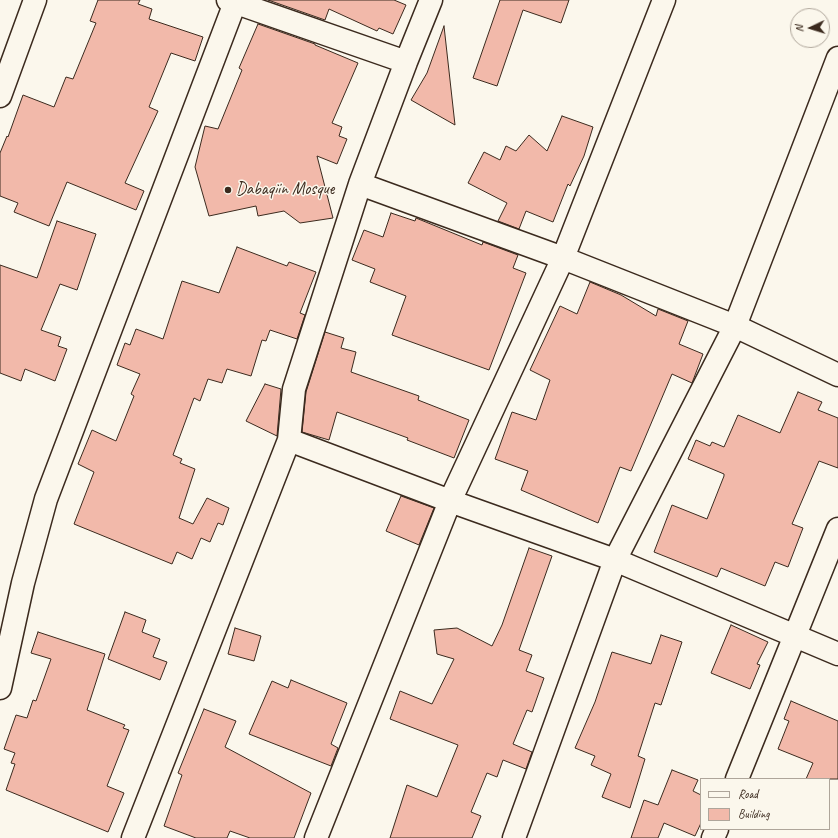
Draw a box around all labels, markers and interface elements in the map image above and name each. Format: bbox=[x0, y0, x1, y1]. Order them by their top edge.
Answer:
north arrow bbox=[790, 8, 830, 48]
text: N bbox=[792, 25, 806, 33]
place label: Dabaqiin Mosque bbox=[236, 180, 334, 200]
marker: Dabaqiin Mosque bbox=[223, 185, 233, 195]
legend bbox=[700, 778, 830, 830]
text: Road bbox=[738, 786, 758, 802]
text: Building bbox=[738, 806, 770, 822]

